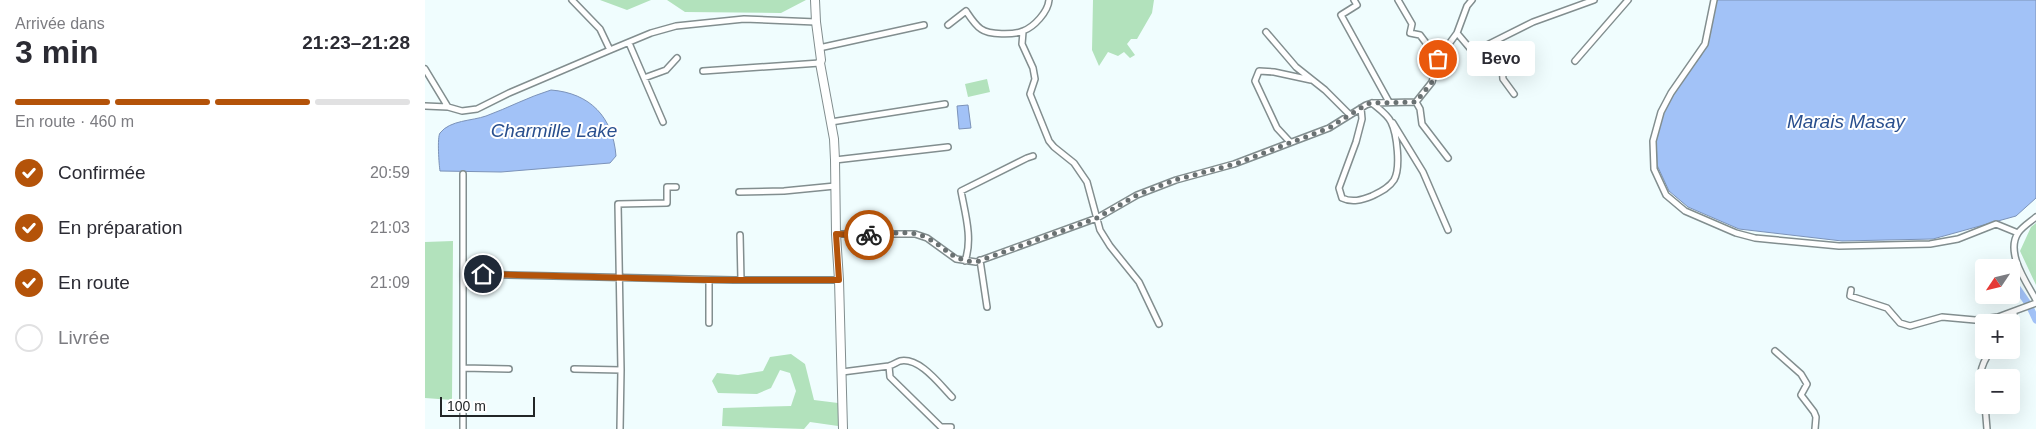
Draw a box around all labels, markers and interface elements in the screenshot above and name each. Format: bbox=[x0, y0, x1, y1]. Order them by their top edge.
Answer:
text: Arrivée dans bbox=[15, 15, 105, 32]
text: 21:23–21:28 bbox=[302, 32, 410, 53]
text: 3 min bbox=[15, 34, 99, 70]
pin bbox=[1417, 38, 1459, 80]
callout: Bevo bbox=[1468, 42, 1535, 76]
icon: bag bbox=[1424, 45, 1452, 73]
text: Bevo bbox=[1481, 50, 1521, 67]
water label: Marais Masay bbox=[1787, 111, 1907, 132]
text: En route · 460 m bbox=[15, 113, 134, 130]
water label: Charmille Lake bbox=[491, 120, 617, 141]
icon: check bbox=[15, 159, 43, 187]
text: Confirmée bbox=[58, 162, 146, 183]
text: 20:59 bbox=[370, 164, 410, 181]
courier bbox=[844, 210, 894, 260]
icon: check bbox=[15, 214, 43, 242]
text: En préparation bbox=[58, 217, 183, 238]
text: 21:03 bbox=[370, 219, 410, 236]
icon: bike bbox=[855, 221, 883, 249]
pin bbox=[462, 253, 504, 295]
north arrow bbox=[1975, 259, 2020, 304]
map controls bbox=[1975, 259, 2020, 414]
icon: home bbox=[469, 260, 497, 288]
icon: check bbox=[15, 269, 43, 297]
text: En route bbox=[58, 272, 130, 293]
text: 21:09 bbox=[370, 274, 410, 291]
button: + bbox=[1975, 314, 2020, 359]
text: Livrée bbox=[58, 327, 110, 348]
button: − bbox=[1975, 369, 2020, 414]
scale bar bbox=[440, 394, 535, 417]
text: 100 m bbox=[447, 398, 486, 414]

